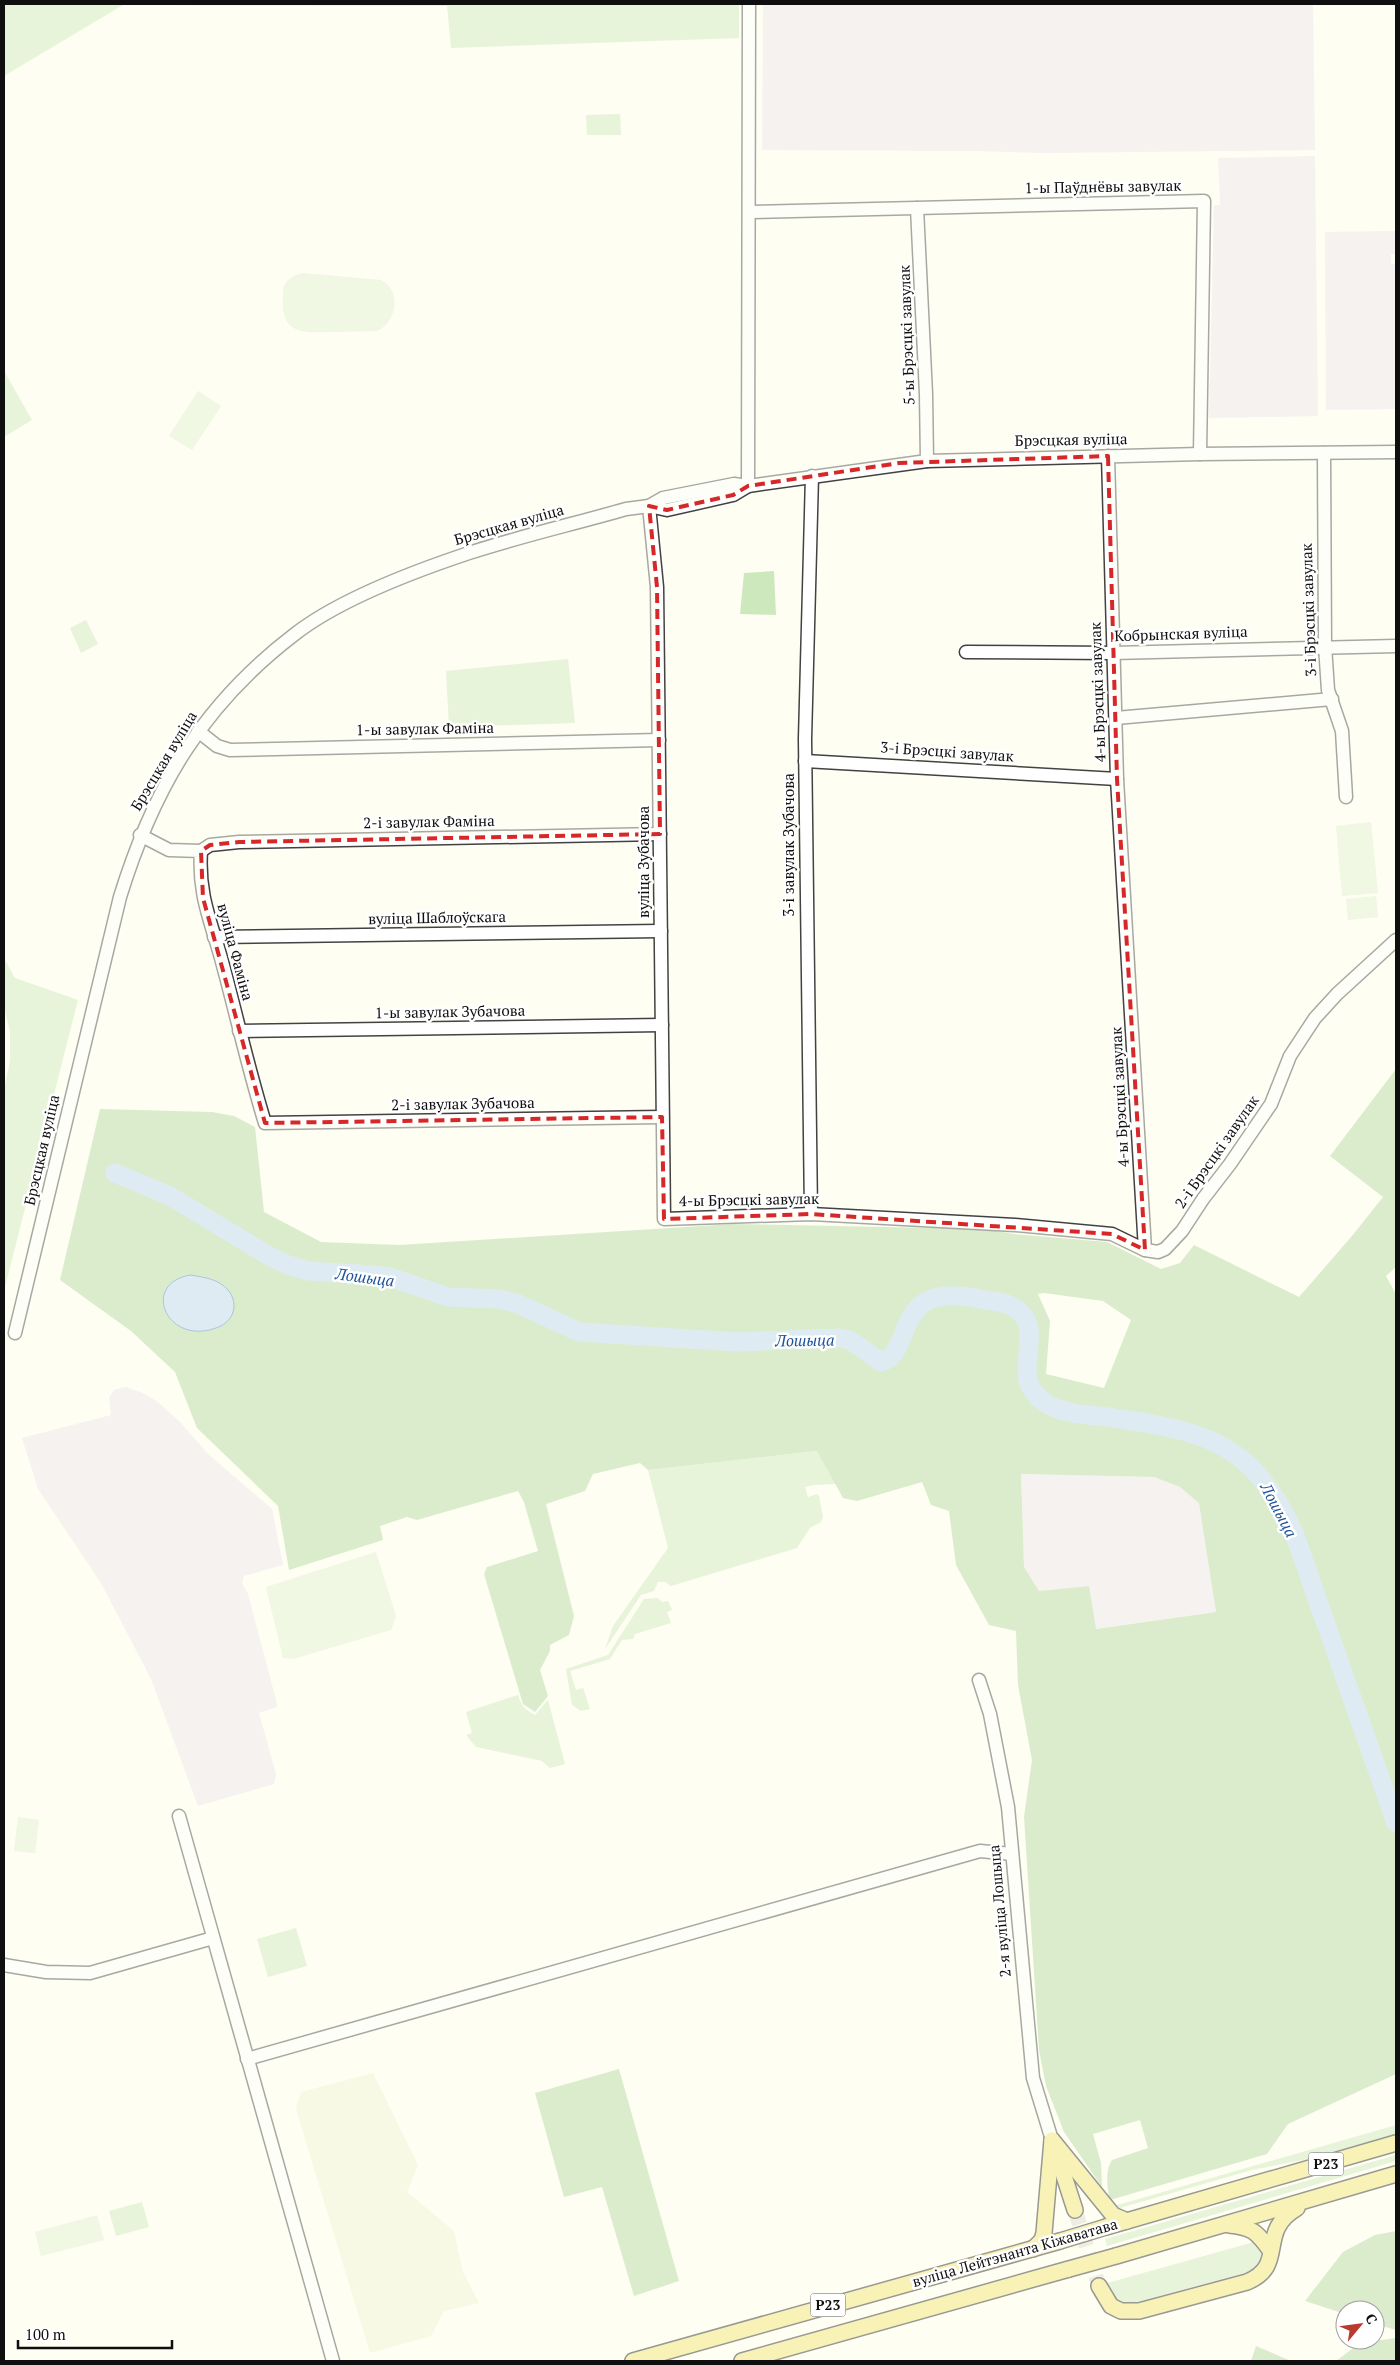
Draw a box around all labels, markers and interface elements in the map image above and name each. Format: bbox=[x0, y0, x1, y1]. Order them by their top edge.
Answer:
street label: 1-ы Паўднёвы завулак bbox=[1025, 175, 1182, 197]
street label: 5-ы Брэсцкі завулак bbox=[894, 264, 918, 405]
street label: Брэсцкая вуліца bbox=[1014, 428, 1128, 450]
street label: Брэсцкая вуліца bbox=[452, 499, 566, 549]
street label: 3-і Брэсцкі завулак bbox=[1296, 542, 1320, 677]
street label: 4-ы Брэсцкі завулак bbox=[1085, 621, 1109, 762]
street label: Кобрынская вуліца bbox=[1114, 621, 1248, 645]
street label: Брэсцкая вуліца bbox=[125, 707, 201, 814]
street label: 1-ы завулак Фаміна bbox=[356, 717, 495, 739]
street label: 3-і Брэсцкі завулак bbox=[880, 736, 1015, 766]
street label: 3-і завулак Зубачова bbox=[778, 773, 798, 917]
street label: вуліца Зубачова bbox=[633, 806, 653, 918]
street label: 2-і завулак Фаміна bbox=[363, 810, 495, 832]
street label: вуліца Фаміна bbox=[213, 901, 259, 1003]
street label: вуліца Шаблоўскага bbox=[368, 906, 507, 928]
street label: 1-ы завулак Зубачова bbox=[375, 1000, 526, 1022]
street label: 4-ы Брэсцкі завулак bbox=[1105, 1026, 1133, 1168]
street label: 2-і Брэсцкі завулак bbox=[1170, 1090, 1263, 1212]
street label: Брэсцкая вуліца bbox=[19, 1092, 64, 1207]
street label: 2-і завулак Зубачова bbox=[391, 1092, 535, 1114]
street label: 4-ы Брэсцкі завулак bbox=[679, 1188, 820, 1210]
water label: Лошыца bbox=[333, 1262, 396, 1292]
water label: Лошыца bbox=[774, 1328, 835, 1352]
water label: Лошыца bbox=[1255, 1478, 1303, 1541]
street label: 2-я вуліца Лошыца bbox=[983, 1844, 1015, 1978]
road number: Р23 bbox=[1308, 2152, 1344, 2176]
street label: вуліца Лейтэнанта Кіжаватава bbox=[910, 2213, 1120, 2291]
road number: Р23 bbox=[810, 2294, 846, 2316]
north arrow bbox=[1335, 2300, 1385, 2350]
text: С bbox=[1361, 2310, 1382, 2327]
scale bar bbox=[18, 2318, 171, 2350]
text: 100 m bbox=[25, 2324, 66, 2344]

